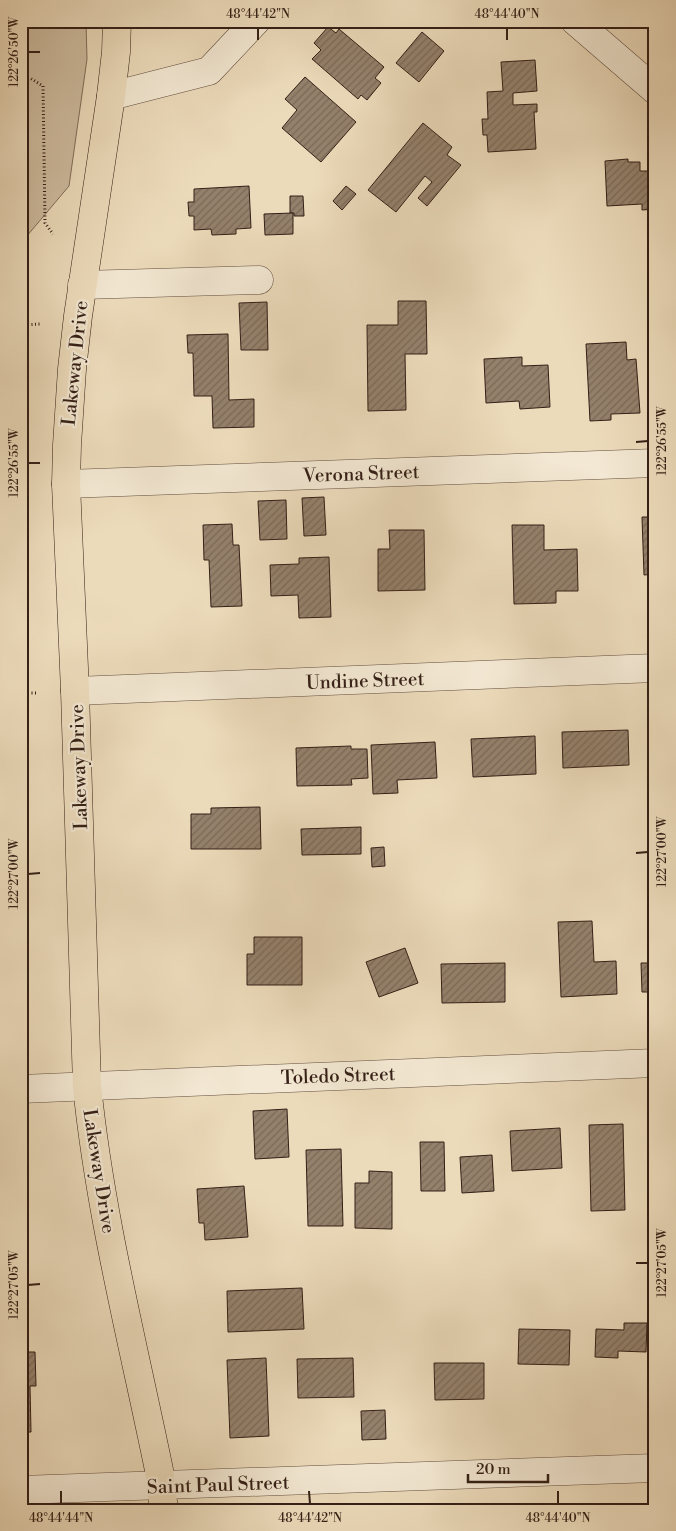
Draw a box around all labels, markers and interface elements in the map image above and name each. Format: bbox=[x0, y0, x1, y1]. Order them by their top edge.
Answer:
text: 48°44'42"N bbox=[226, 7, 290, 22]
text: 48°44'40"N bbox=[475, 7, 539, 22]
text: 122°26'50"W bbox=[7, 16, 22, 87]
street label: Lakeway Drive bbox=[56, 299, 94, 427]
text: 122°26'55"W bbox=[655, 405, 670, 476]
text: 122°26'55"W bbox=[7, 427, 22, 498]
street label: Verona Street bbox=[301, 460, 420, 488]
street label: Undine Street bbox=[305, 667, 425, 695]
street label: Lakeway Drive bbox=[65, 704, 93, 830]
text: 122°27'00"W bbox=[655, 816, 670, 887]
text: 122°27'00"W bbox=[7, 838, 22, 909]
street label: Toledo Street bbox=[280, 1062, 396, 1090]
street label: Lakeway Drive bbox=[77, 1107, 121, 1235]
text: 122°27'05"W bbox=[655, 1227, 670, 1298]
text: 122°27'05"W bbox=[7, 1249, 22, 1320]
scale bar bbox=[468, 1451, 548, 1483]
text: 20 m bbox=[476, 1460, 511, 1479]
street label: Saint Paul Street bbox=[146, 1471, 290, 1499]
text: 48°44'44"N bbox=[29, 1511, 93, 1526]
text: 48°44'42"N bbox=[278, 1511, 342, 1526]
text: 48°44'40"N bbox=[526, 1511, 590, 1526]

